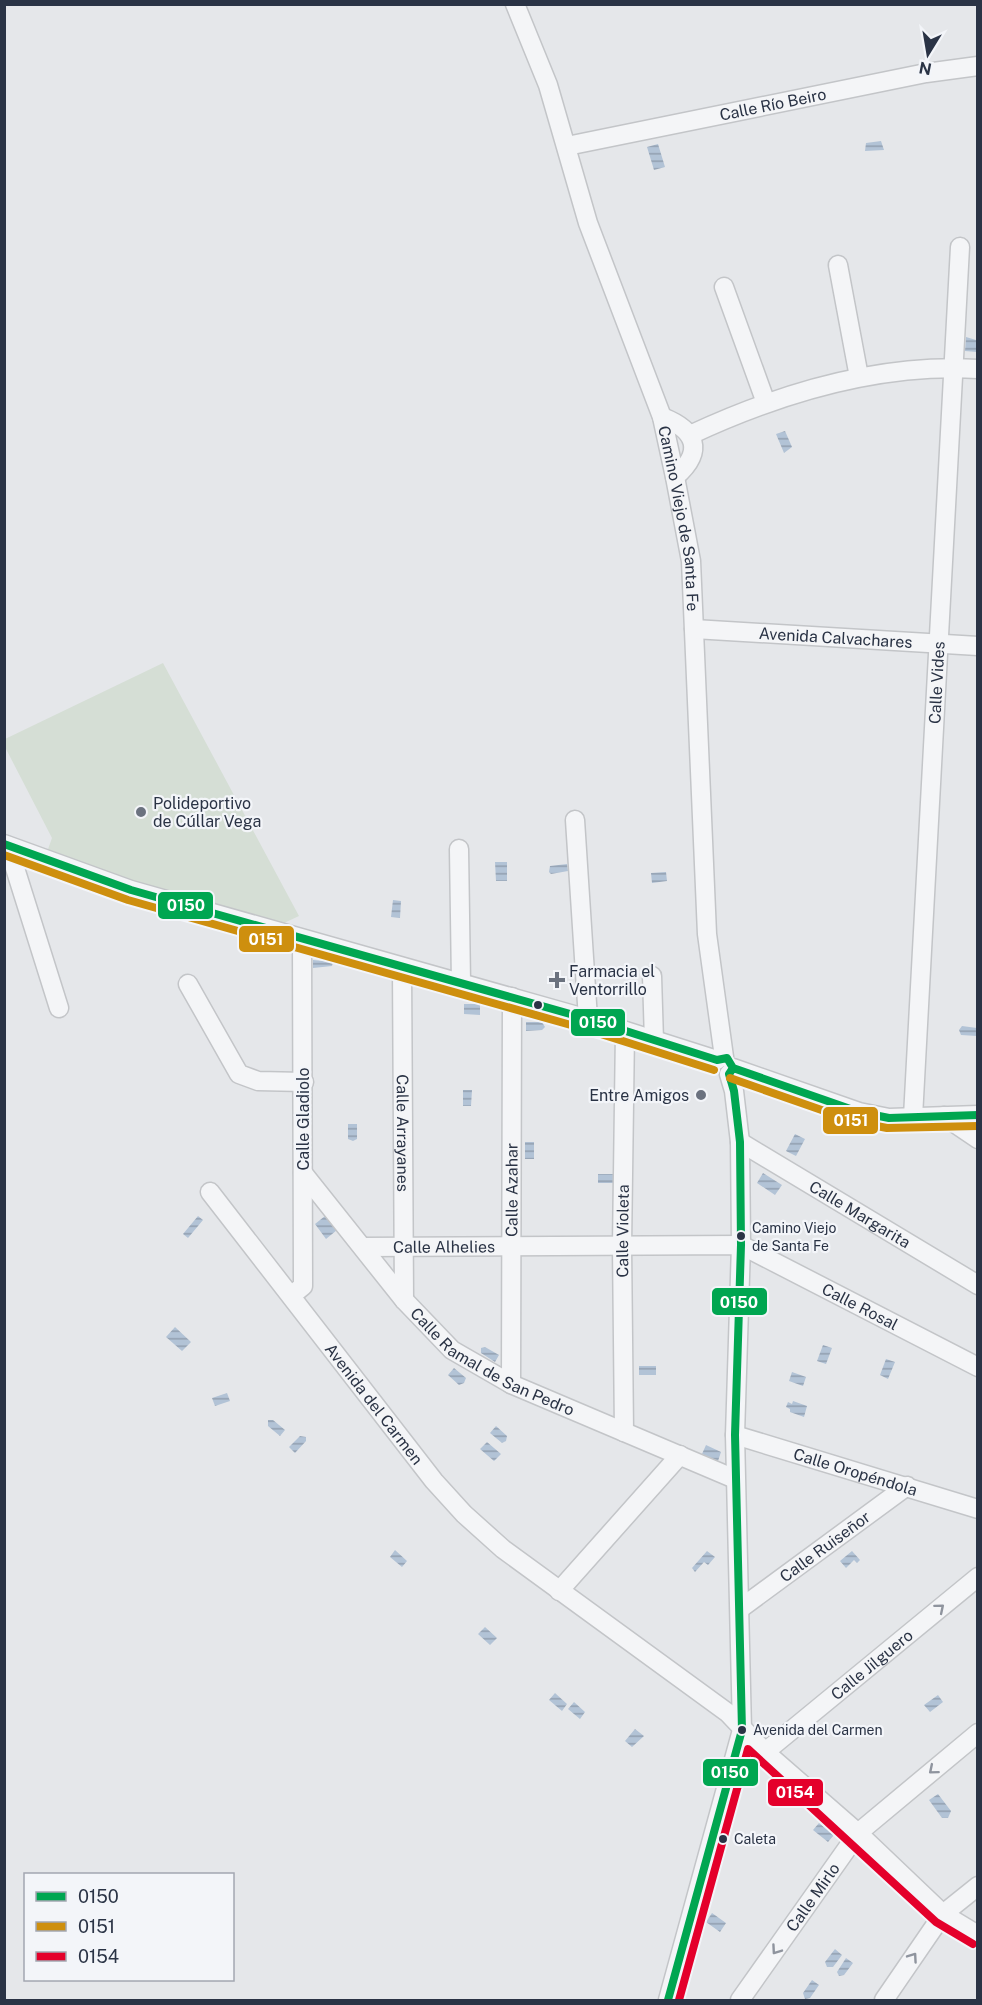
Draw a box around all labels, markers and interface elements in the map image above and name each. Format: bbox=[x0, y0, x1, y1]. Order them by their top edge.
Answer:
north arrow bbox=[898, 24, 958, 84]
text: N bbox=[917, 58, 933, 79]
street label: Calle Río Beiro bbox=[718, 84, 828, 124]
street label: Camino Viejo de Santa Fe bbox=[655, 424, 703, 612]
street label: Avenida Calvachares bbox=[758, 623, 913, 652]
street label: Calle Vides bbox=[925, 641, 948, 724]
place label: Polideportivo de Cúllar Vega bbox=[153, 794, 261, 831]
marker: Polideportivo de Cúllar Vega bbox=[134, 805, 148, 819]
line badge: 0150 bbox=[157, 891, 214, 920]
text: 0150 bbox=[167, 896, 205, 915]
line badge: 0151 bbox=[238, 925, 295, 953]
text: 0151 bbox=[249, 930, 283, 949]
place label: Farmacia el Ventorrillo bbox=[569, 962, 655, 999]
marker: Farmacia el Ventorrillo bbox=[550, 973, 564, 987]
unlabelled marker bbox=[532, 999, 544, 1011]
line badge: 0150 bbox=[570, 1008, 626, 1037]
text: 0150 bbox=[579, 1013, 617, 1032]
street label: Calle Gladiolo bbox=[294, 1067, 313, 1171]
street label: Calle Arrayanes bbox=[393, 1074, 413, 1192]
place label: Entre Amigos bbox=[589, 1086, 689, 1105]
marker: Entre Amigos bbox=[694, 1088, 708, 1102]
line badge: 0151 bbox=[822, 1106, 879, 1135]
text: 0151 bbox=[834, 1111, 868, 1130]
street label: Calle Azahar bbox=[502, 1143, 521, 1237]
street label: Calle Margarita bbox=[806, 1176, 914, 1252]
street label: Calle Violeta bbox=[612, 1184, 632, 1278]
place label: Camino Viejo de Santa Fe bbox=[752, 1220, 836, 1254]
marker: Camino Viejo de Santa Fe bbox=[735, 1230, 747, 1242]
street label: Calle Alhelies bbox=[393, 1237, 495, 1256]
street label: Calle Rosal bbox=[819, 1279, 902, 1334]
line badge: 0150 bbox=[711, 1287, 768, 1316]
text: 0150 bbox=[720, 1293, 758, 1312]
street label: Calle Ramal de San Pedro bbox=[407, 1304, 577, 1419]
street label: Avenida del Carmen bbox=[321, 1339, 427, 1468]
street label: Calle Oropéndola bbox=[791, 1444, 920, 1500]
street label: Calle Ruiseñor bbox=[776, 1507, 874, 1586]
one-way arrow bbox=[933, 1604, 944, 1615]
street label: Calle Jilguero bbox=[827, 1625, 916, 1704]
place label: Avenida del Carmen bbox=[753, 1722, 883, 1738]
marker: Avenida del Carmen bbox=[736, 1724, 748, 1736]
line badge: 0150 bbox=[702, 1758, 759, 1787]
text: 0150 bbox=[711, 1763, 749, 1782]
one-way arrow bbox=[929, 1763, 940, 1774]
line badge: 0154 bbox=[767, 1778, 824, 1807]
text: 0154 bbox=[776, 1783, 815, 1802]
place label: Caleta bbox=[734, 1831, 776, 1847]
marker: Caleta bbox=[717, 1833, 729, 1845]
street label: Calle Mirlo bbox=[782, 1859, 843, 1935]
legend bbox=[24, 1873, 234, 1981]
text: 0150 bbox=[78, 1886, 119, 1907]
text: 0151 bbox=[78, 1916, 115, 1937]
one-way arrow bbox=[772, 1943, 783, 1954]
text: 0154 bbox=[78, 1946, 119, 1967]
one-way arrow bbox=[906, 1953, 917, 1964]

